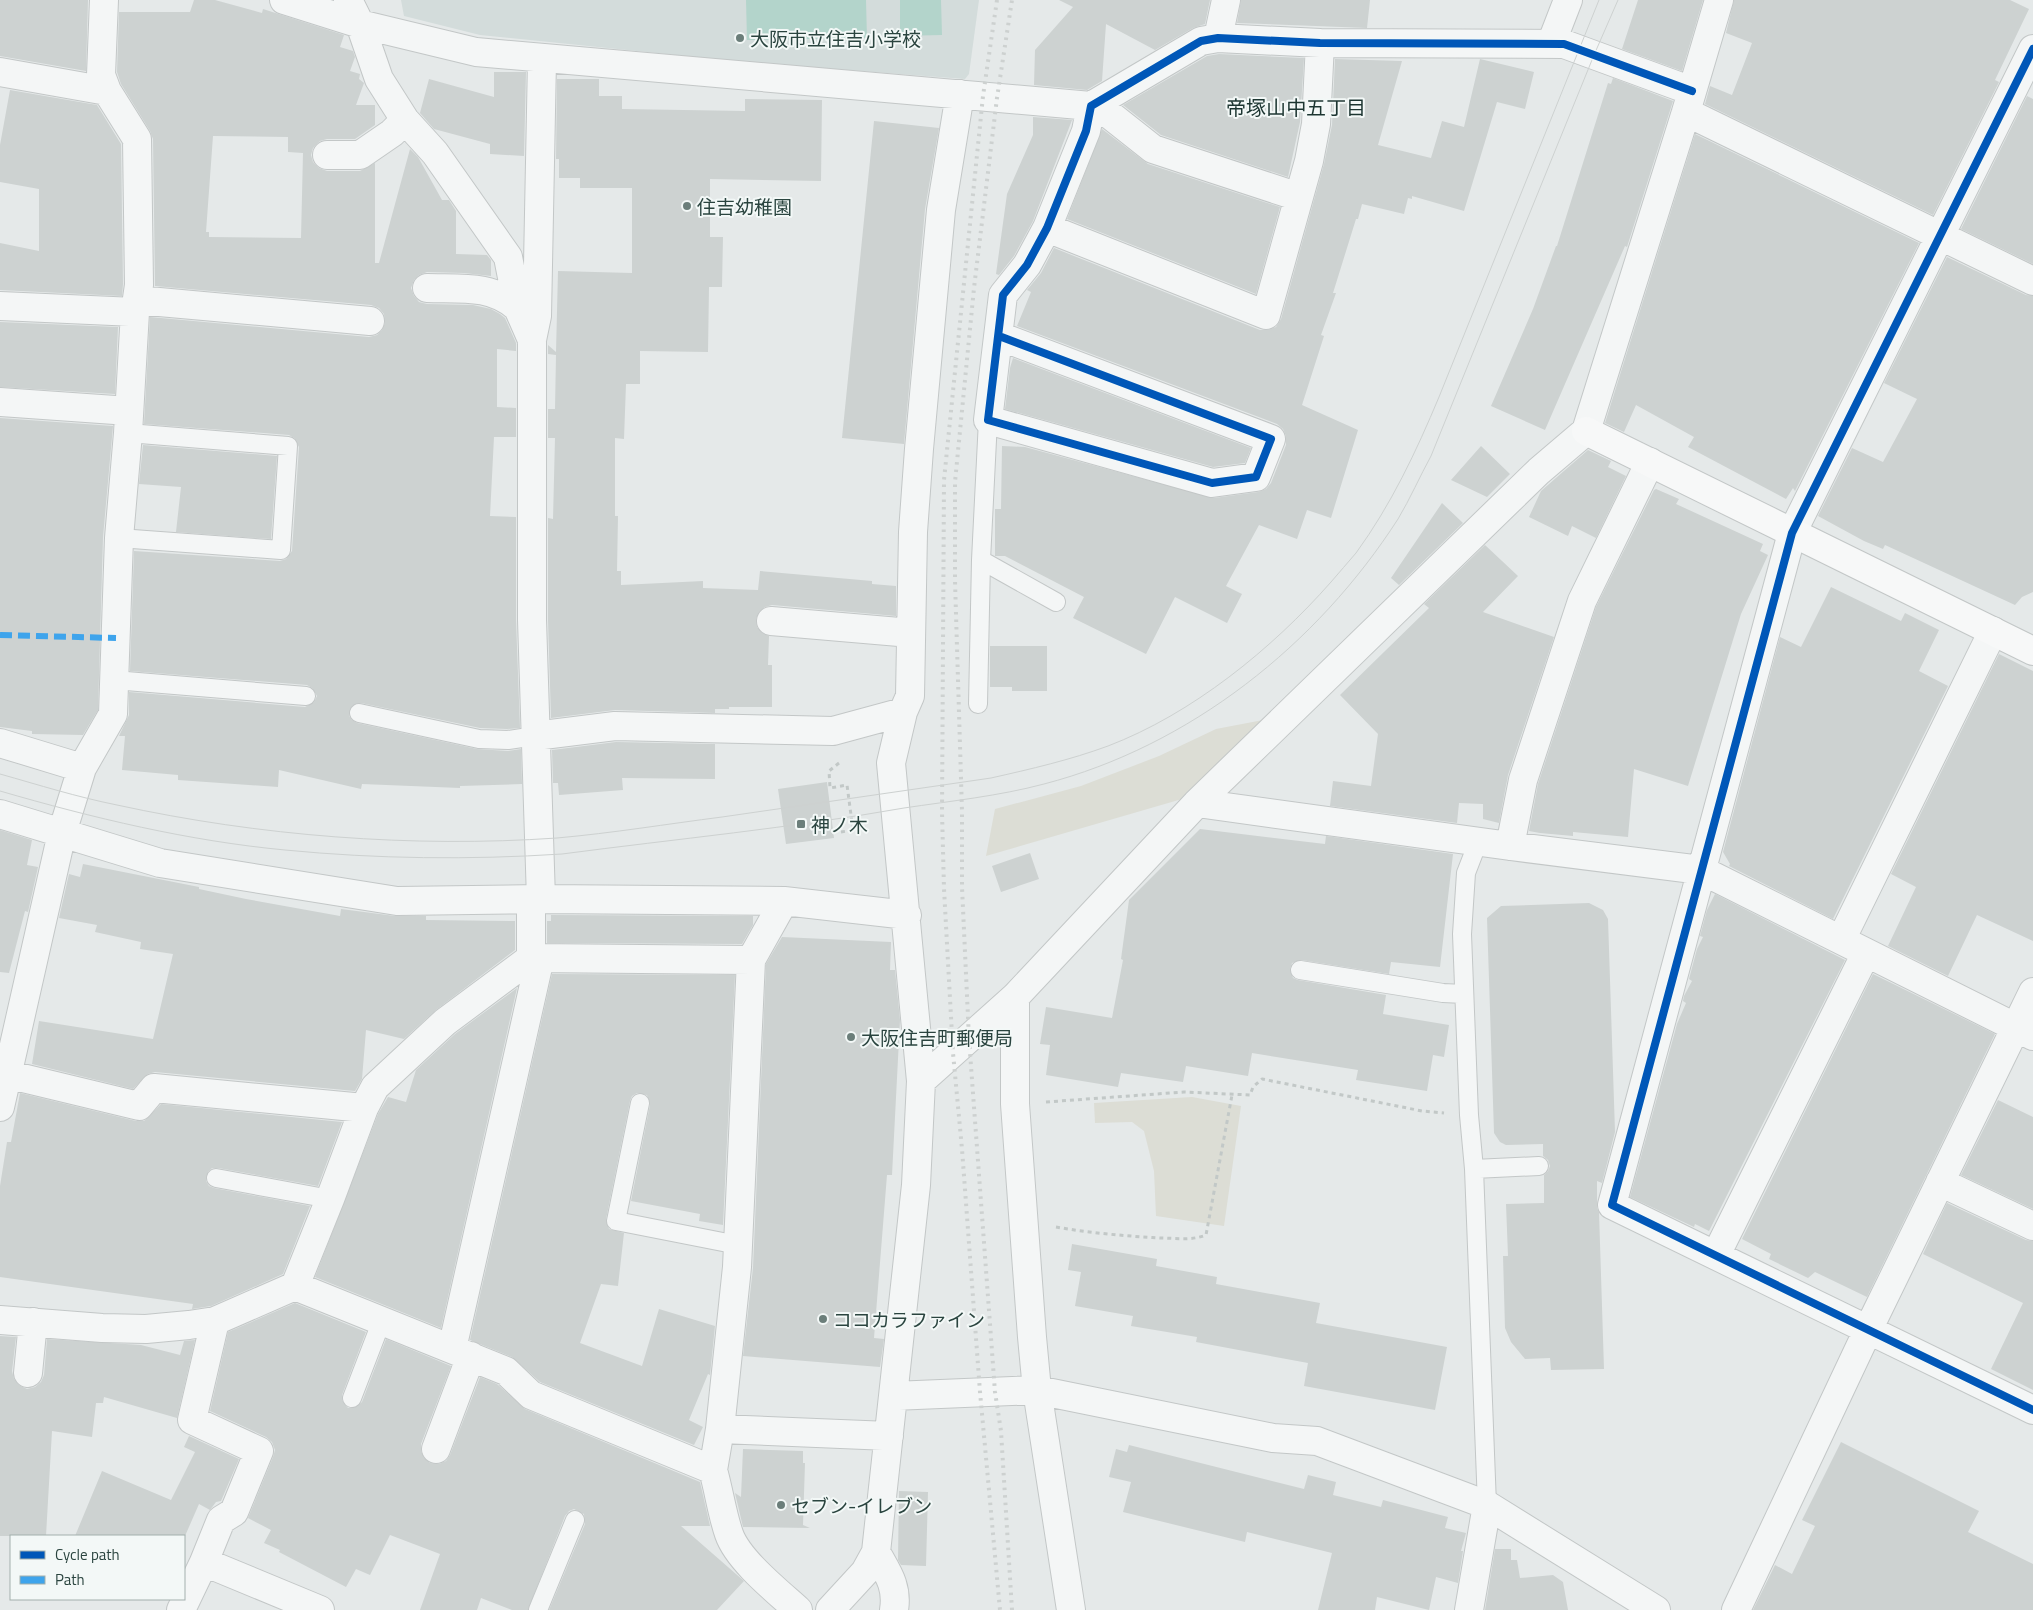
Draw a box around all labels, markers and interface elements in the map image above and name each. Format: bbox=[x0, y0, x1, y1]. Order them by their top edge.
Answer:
place label: 大阪市立住吉小学校 bbox=[750, 24, 921, 53]
marker: 大阪市立住吉小学校 bbox=[734, 32, 746, 44]
district label: 帝塚山中五丁目 bbox=[1226, 92, 1366, 123]
place label: 住吉幼稚園 bbox=[697, 192, 792, 221]
marker: 住吉幼稚園 bbox=[681, 200, 693, 212]
place label: 神ノ木 bbox=[811, 810, 868, 839]
marker: 神ノ木 bbox=[795, 818, 807, 830]
place label: 大阪住吉町郵便局 bbox=[861, 1023, 1013, 1052]
marker: 大阪住吉町郵便局 bbox=[845, 1031, 857, 1043]
place label: ココカラファイン bbox=[833, 1305, 985, 1334]
marker: ココカラファイン bbox=[817, 1313, 829, 1325]
place label: セブン-イレブン bbox=[791, 1491, 932, 1520]
marker: セブン-イレブン bbox=[775, 1499, 787, 1511]
legend bbox=[10, 1535, 185, 1600]
text: Cycle path bbox=[55, 1543, 120, 1566]
text: Path bbox=[55, 1568, 85, 1591]

